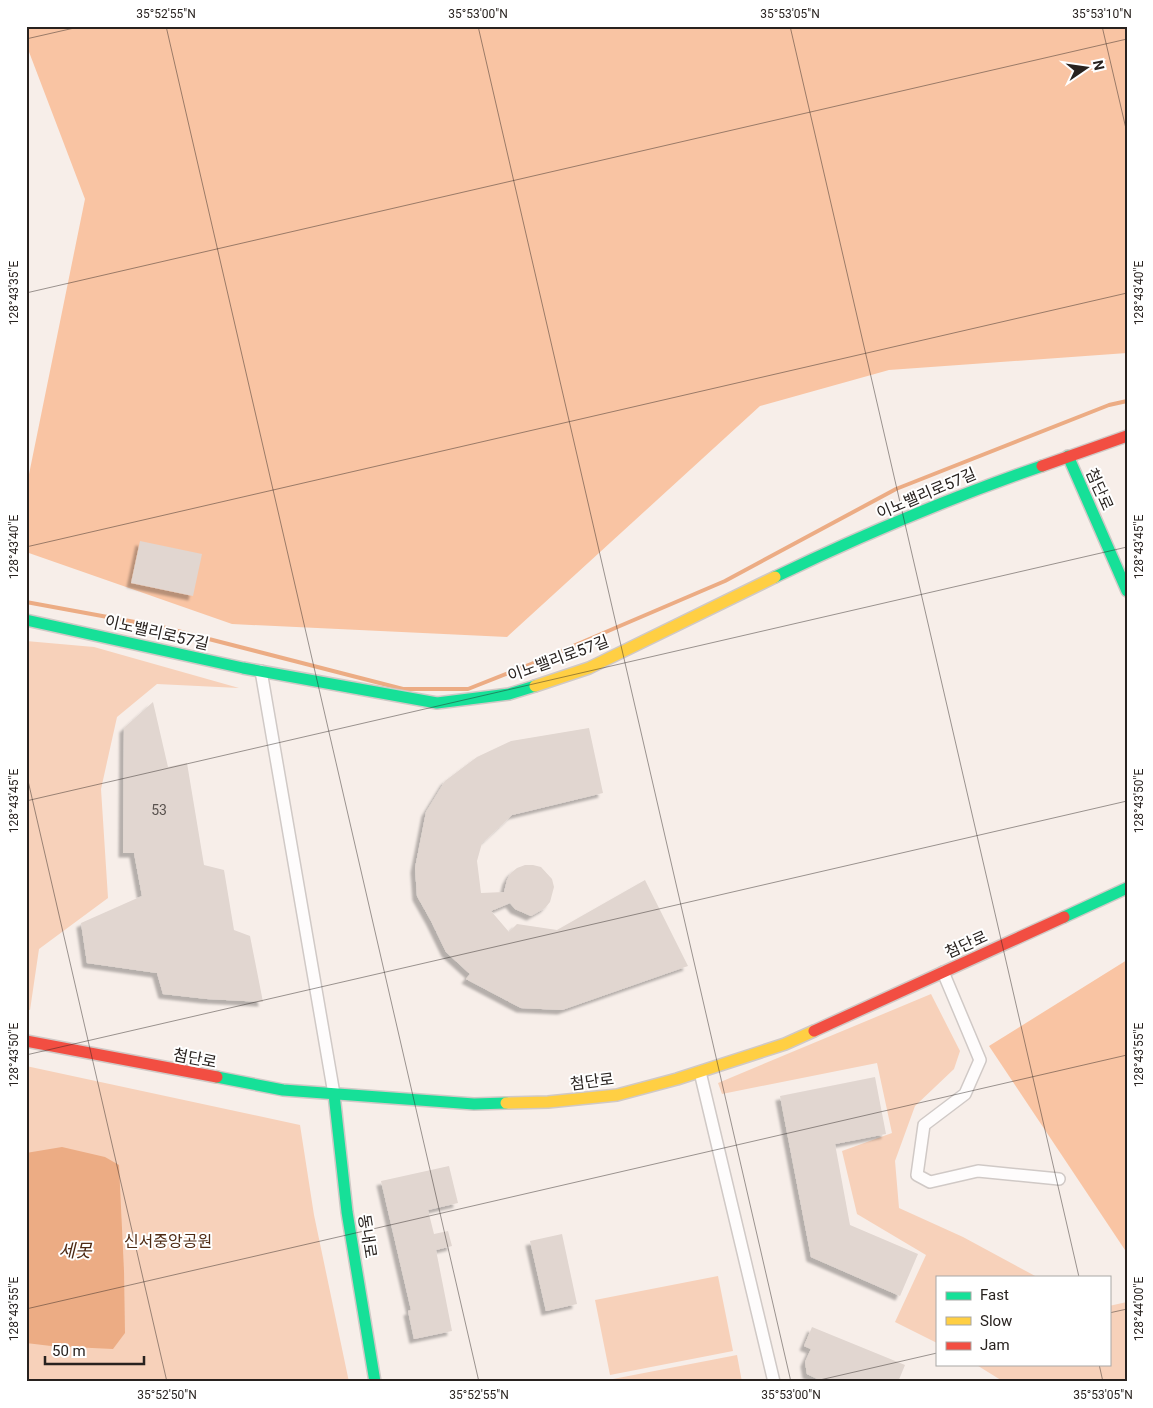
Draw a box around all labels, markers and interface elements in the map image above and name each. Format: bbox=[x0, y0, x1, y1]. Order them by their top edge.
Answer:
text: 35°52'55"N bbox=[136, 7, 196, 21]
text: 35°53'00"N bbox=[448, 7, 508, 21]
text: 35°53'05"N bbox=[760, 7, 820, 21]
text: 35°53'10"N bbox=[1072, 7, 1132, 21]
north arrow bbox=[1060, 42, 1110, 92]
text: N bbox=[1090, 58, 1108, 72]
text: 128°43'35"E bbox=[7, 261, 21, 325]
text: 128°43'40"E bbox=[1132, 261, 1146, 325]
street label: 이노밸리로57길 bbox=[874, 464, 979, 523]
street label: 첨단로 bbox=[1082, 465, 1117, 513]
text: 128°43'40"E bbox=[7, 515, 21, 579]
text: 128°43'45"E bbox=[1132, 515, 1146, 579]
street label: 이노밸리로57길 bbox=[103, 611, 211, 654]
street label: 이노밸리로57길 bbox=[505, 631, 611, 686]
text: 128°43'45"E bbox=[7, 769, 21, 833]
text: 128°43'50"E bbox=[1132, 769, 1146, 833]
house number: 53 bbox=[151, 802, 167, 818]
street label: 첨단로 bbox=[942, 927, 990, 962]
text: 128°43'50"E bbox=[7, 1023, 21, 1087]
text: 128°43'55"E bbox=[1132, 1023, 1146, 1087]
street label: 첨단로 bbox=[171, 1045, 219, 1072]
street label: 첨단로 bbox=[569, 1069, 615, 1094]
street label: 동내로 bbox=[355, 1213, 380, 1260]
park label: 신서중앙공원 bbox=[124, 1232, 212, 1251]
water label: 세못 bbox=[58, 1240, 93, 1261]
legend bbox=[936, 1276, 1110, 1366]
text: 128°43'55"E bbox=[7, 1277, 21, 1341]
text: 128°44'00"E bbox=[1132, 1277, 1146, 1341]
text: Fast bbox=[980, 1286, 1009, 1304]
text: Slow bbox=[980, 1312, 1012, 1330]
scale bar bbox=[45, 1333, 144, 1365]
text: Jam bbox=[980, 1336, 1010, 1354]
text: 50 m bbox=[52, 1342, 86, 1360]
text: 35°52'50"N bbox=[137, 1388, 197, 1402]
text: 35°52'55"N bbox=[449, 1388, 509, 1402]
text: 35°53'00"N bbox=[761, 1388, 821, 1402]
text: 35°53'05"N bbox=[1073, 1388, 1133, 1402]

